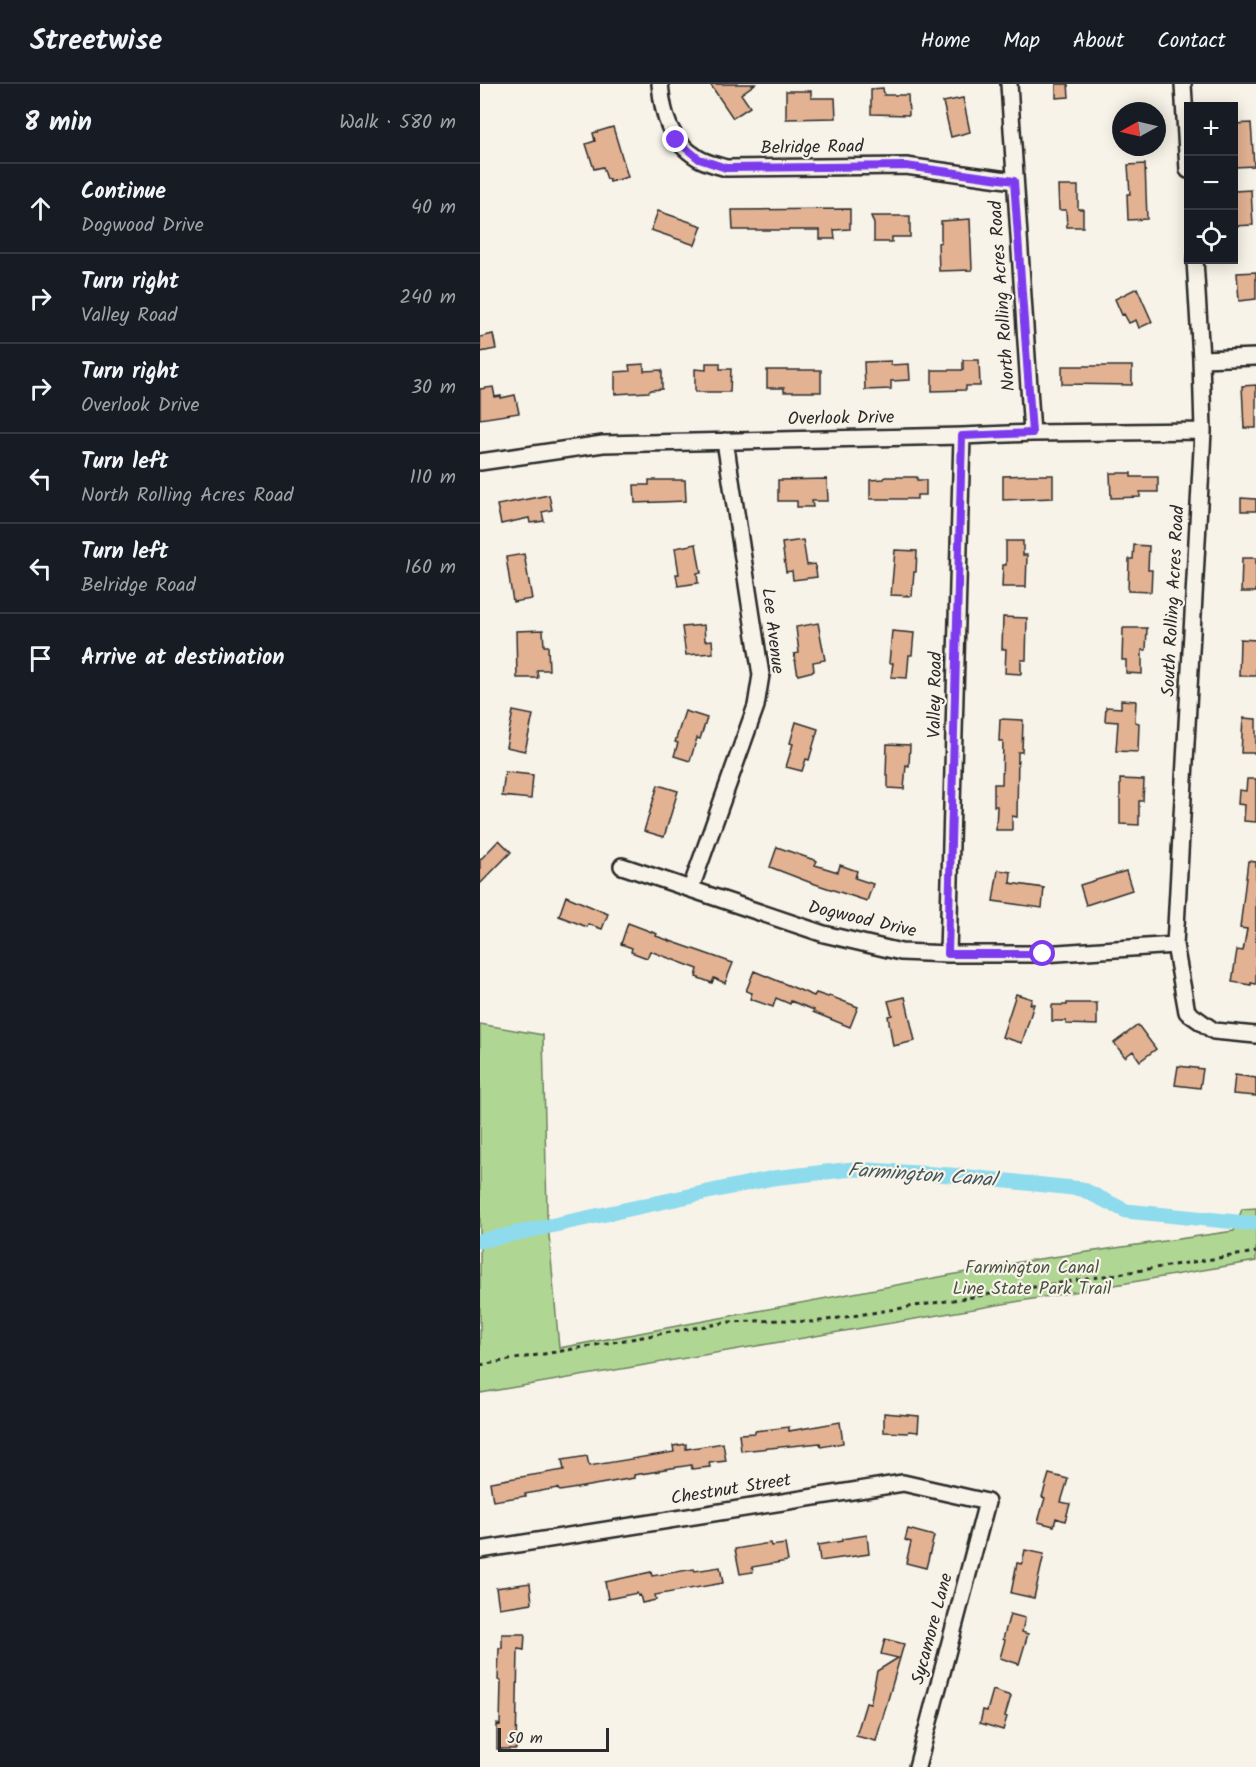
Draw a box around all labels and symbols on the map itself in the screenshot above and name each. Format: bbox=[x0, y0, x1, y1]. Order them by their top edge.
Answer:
north arrow bbox=[1112, 102, 1166, 156]
route end bbox=[662, 126, 688, 152]
street label: Belridge Road bbox=[760, 133, 865, 163]
street label: North Rolling Acres Road bbox=[982, 199, 1024, 392]
street label: Overlook Drive bbox=[787, 404, 895, 434]
street label: South Rolling Acres Road bbox=[1155, 504, 1194, 697]
street label: Lee Avenue bbox=[752, 586, 792, 676]
street label: Valley Road bbox=[921, 650, 951, 739]
street label: Dogwood Drive bbox=[805, 893, 919, 947]
route start bbox=[1029, 940, 1055, 966]
water label: Farmington Canal bbox=[847, 1155, 1002, 1197]
park label: Farmington Canal Line State Park Trail bbox=[953, 1254, 1112, 1304]
street label: Chestnut Street bbox=[669, 1466, 794, 1514]
street label: Sycamore Lane bbox=[904, 1570, 962, 1688]
scale bar bbox=[498, 1725, 609, 1752]

